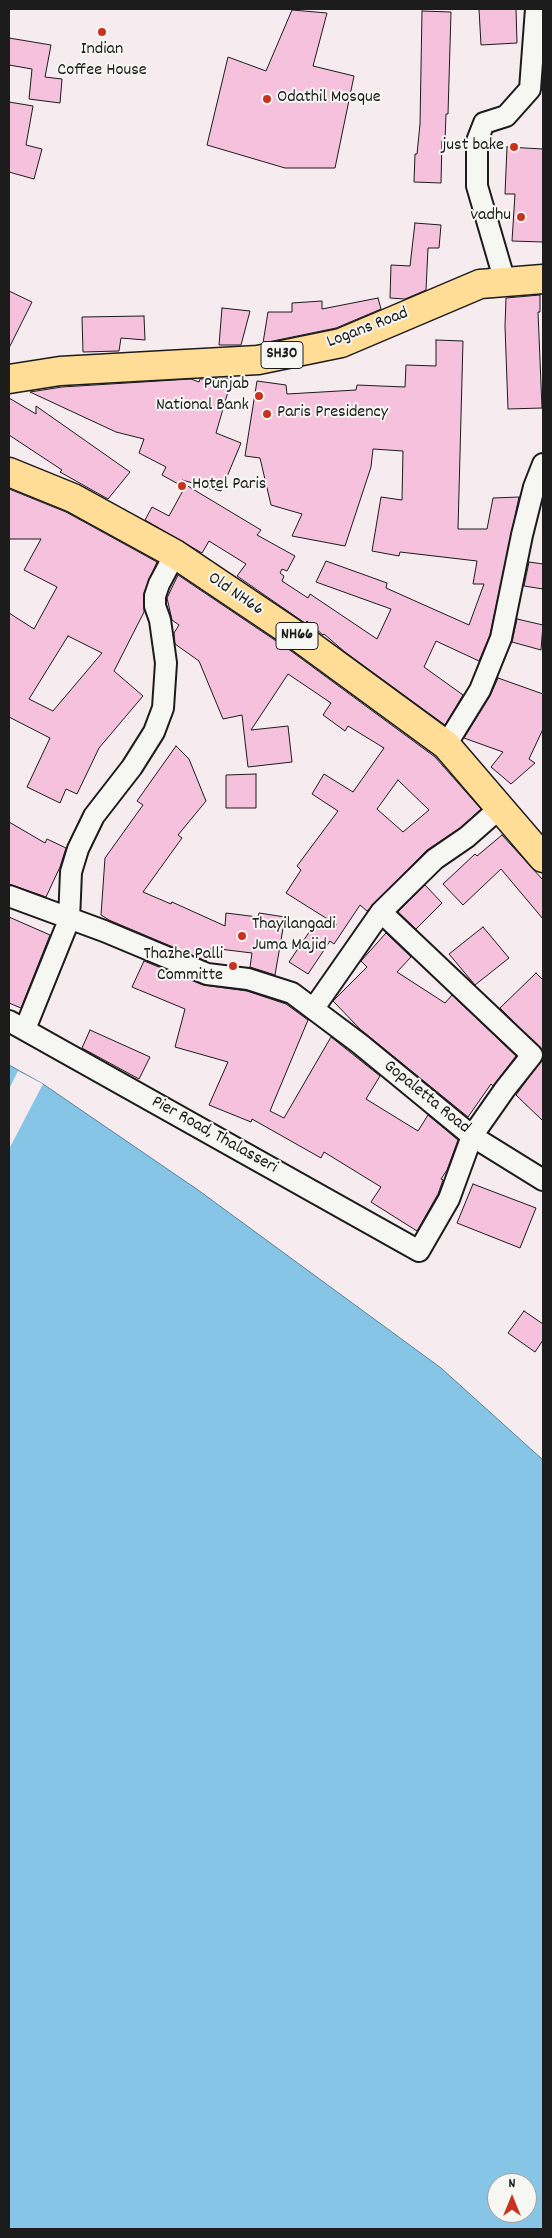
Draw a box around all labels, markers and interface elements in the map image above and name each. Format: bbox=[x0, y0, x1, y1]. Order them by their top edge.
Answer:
marker: Indian Coffee House bbox=[96, 26, 108, 38]
place label: Indian Coffee House bbox=[57, 40, 147, 82]
place label: Odathil Mosque bbox=[277, 88, 381, 110]
marker: Odathil Mosque bbox=[261, 93, 273, 105]
place label: just bake bbox=[442, 136, 504, 158]
marker: just bake bbox=[508, 141, 520, 153]
place label: vadhu bbox=[471, 206, 511, 228]
marker: vadhu bbox=[515, 211, 527, 223]
street label: Logans Road bbox=[324, 304, 412, 354]
road number: SH30 bbox=[261, 342, 303, 368]
place label: Punjab National Bank bbox=[156, 375, 249, 418]
marker: Punjab National Bank bbox=[253, 390, 265, 402]
place label: Paris Presidency bbox=[277, 403, 388, 425]
marker: Paris Presidency bbox=[261, 408, 273, 420]
place label: Hotel Paris bbox=[192, 475, 266, 497]
marker: Hotel Paris bbox=[176, 480, 188, 492]
street label: Old NH66 bbox=[203, 568, 267, 622]
road number: NH66 bbox=[276, 622, 318, 650]
place label: Thayilangadi Juma Majid bbox=[252, 915, 336, 958]
marker: Thayilangadi Juma Majid bbox=[236, 930, 248, 942]
place label: Thazhe Palli Committe bbox=[144, 945, 223, 988]
marker: Thazhe Palli Committe bbox=[227, 960, 239, 972]
street label: Gopaletta Road bbox=[378, 1056, 474, 1140]
street label: Pier Road, Thalasseri bbox=[147, 1092, 281, 1180]
north arrow bbox=[487, 2173, 537, 2223]
text: N bbox=[509, 2174, 515, 2194]

